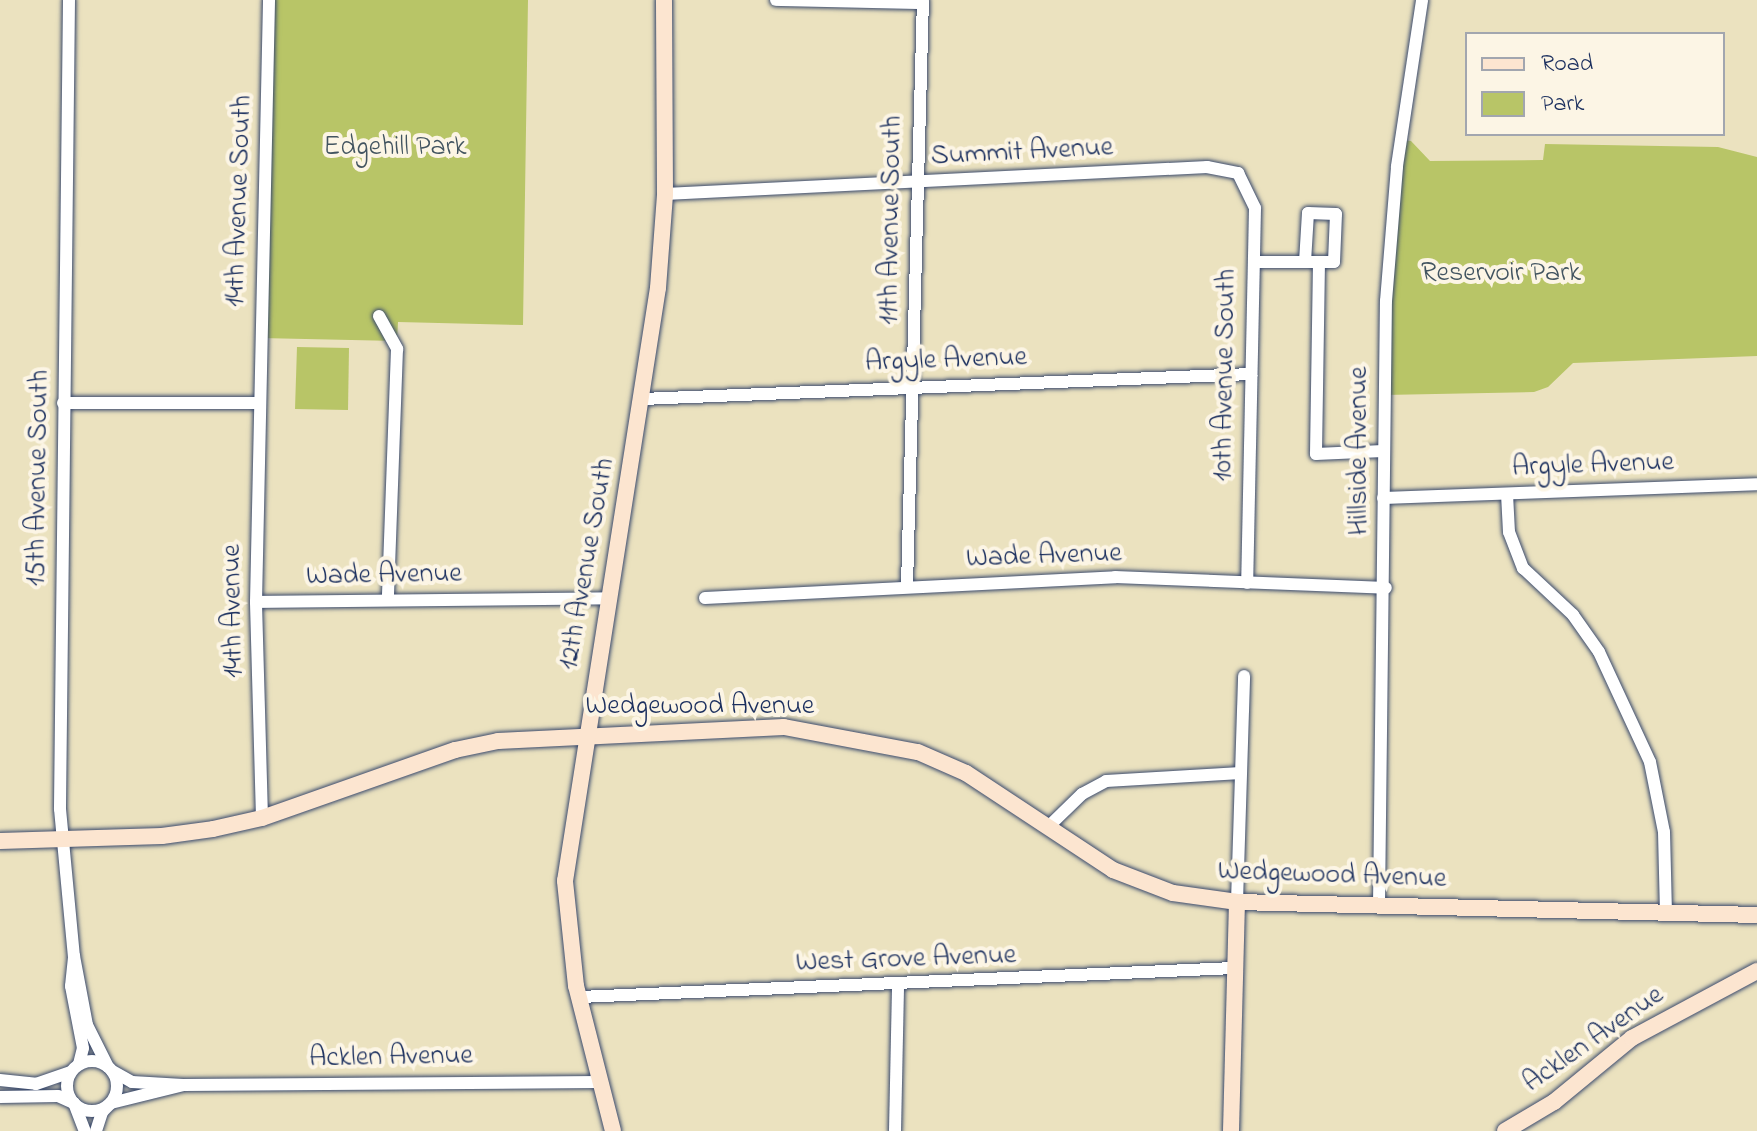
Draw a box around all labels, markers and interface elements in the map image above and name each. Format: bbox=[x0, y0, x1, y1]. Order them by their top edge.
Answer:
legend bbox=[1465, 32, 1725, 136]
text: Road bbox=[1541, 47, 1593, 82]
text: Park bbox=[1541, 87, 1584, 122]
street label: 14th Avenue South bbox=[220, 94, 260, 308]
street label: 11th Avenue South bbox=[873, 115, 911, 325]
park label: Edgehill Park bbox=[323, 131, 467, 165]
street label: Summit Avenue bbox=[930, 131, 1114, 175]
park label: Reservoir Park bbox=[1421, 257, 1581, 291]
street label: 10th Avenue South bbox=[1207, 268, 1245, 482]
street label: Argyle Avenue bbox=[864, 341, 1028, 381]
street label: Hillside Avenue bbox=[1343, 366, 1377, 536]
street label: 15th Avenue South bbox=[20, 369, 58, 587]
street label: Argyle Avenue bbox=[1511, 446, 1675, 486]
street label: 12th Avenue South bbox=[553, 455, 623, 673]
street label: Wade Avenue bbox=[966, 537, 1122, 577]
street label: 14th Avenue bbox=[216, 544, 252, 678]
street label: Wade Avenue bbox=[306, 558, 462, 594]
street label: Wedgewood Avenue bbox=[586, 690, 814, 724]
street label: Wedgewood Avenue bbox=[1217, 855, 1447, 897]
street label: West Grove Avenue bbox=[795, 939, 1017, 981]
street label: Acklen Avenue bbox=[1517, 979, 1671, 1101]
street label: Acklen Avenue bbox=[309, 1040, 473, 1076]

